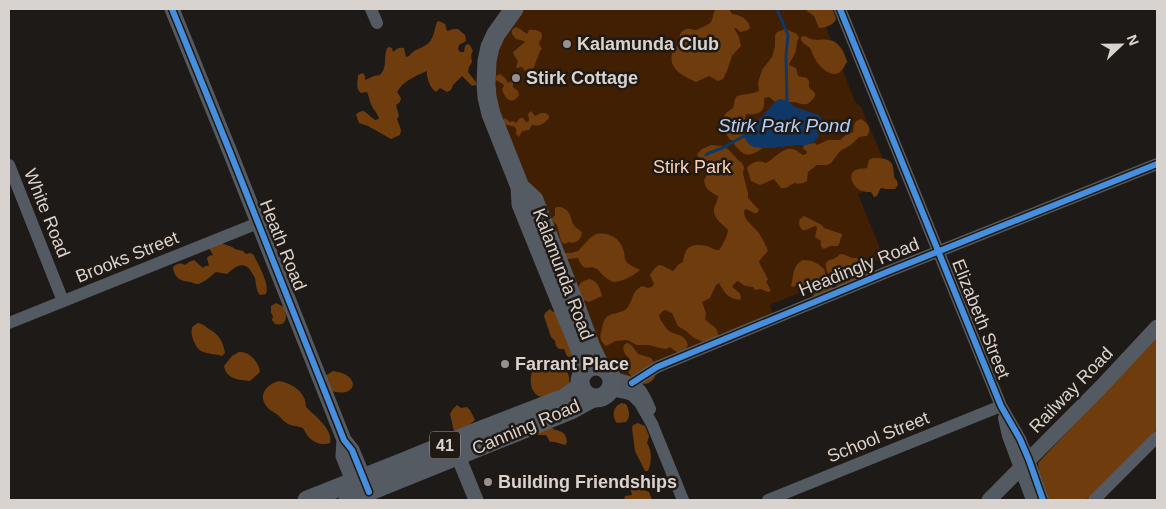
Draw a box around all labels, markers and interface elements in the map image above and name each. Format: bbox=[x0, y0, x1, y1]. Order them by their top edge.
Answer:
north arrow bbox=[1096, 20, 1146, 70]
text: N bbox=[1124, 32, 1142, 48]
place label: Kalamunda Club bbox=[577, 34, 719, 54]
marker: Kalamunda Club bbox=[561, 38, 573, 50]
place label: Stirk Cottage bbox=[526, 68, 638, 88]
marker: Stirk Cottage bbox=[510, 72, 522, 84]
water label: Stirk Park Pond bbox=[718, 115, 851, 136]
park label: Stirk Park bbox=[653, 157, 732, 177]
street label: White Road bbox=[20, 166, 74, 260]
street label: Heath Road bbox=[256, 197, 310, 293]
street label: Kalamunda Road bbox=[529, 205, 597, 343]
street label: Brooks Street bbox=[73, 227, 181, 287]
street label: Headingly Road bbox=[796, 234, 922, 300]
street label: Elizabeth Street bbox=[948, 256, 1014, 382]
street label: Railway Road bbox=[1025, 343, 1117, 437]
place label: Farrant Place bbox=[515, 354, 629, 374]
marker: Farrant Place bbox=[499, 358, 511, 370]
street label: Canning Road bbox=[469, 395, 583, 459]
street label: School Street bbox=[824, 407, 932, 467]
road number: 41 bbox=[430, 432, 460, 458]
place label: Building Friendships bbox=[498, 472, 677, 492]
marker: Building Friendships bbox=[482, 476, 494, 488]

